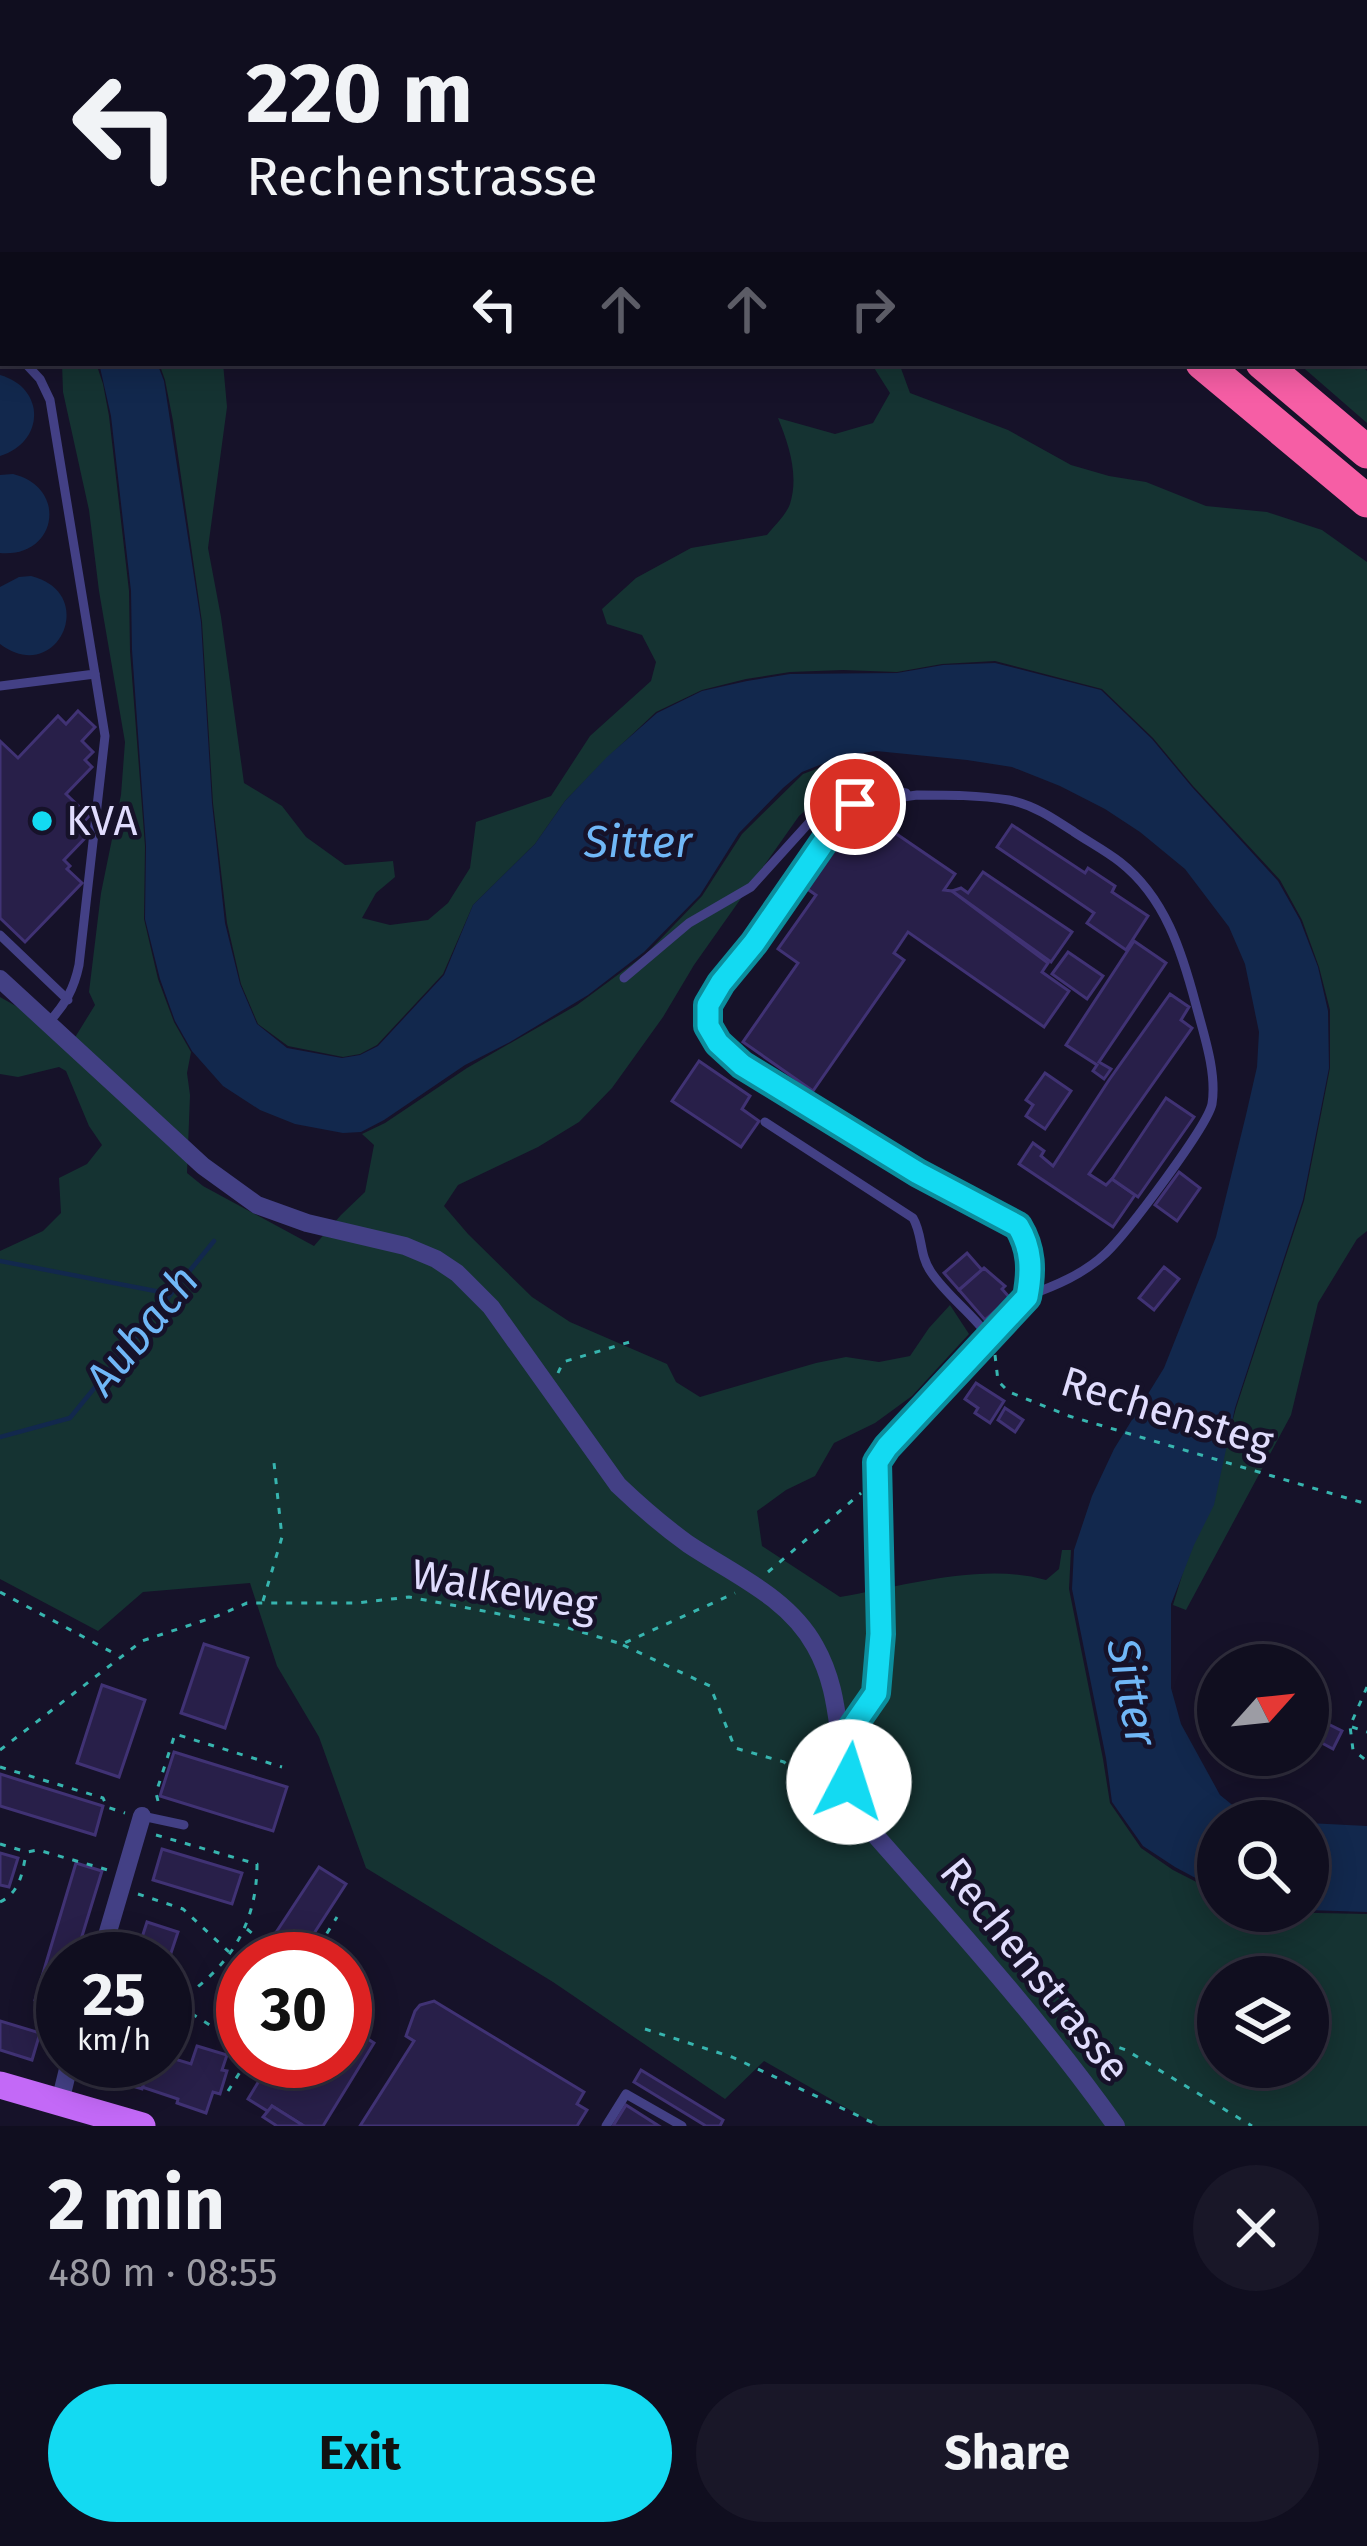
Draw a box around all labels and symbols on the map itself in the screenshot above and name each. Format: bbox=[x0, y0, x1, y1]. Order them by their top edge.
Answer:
pin bbox=[804, 753, 906, 855]
place label: KVA bbox=[66, 796, 138, 846]
marker: KVA bbox=[29, 808, 55, 834]
water label: Sitter bbox=[583, 815, 694, 869]
water label: Aubach bbox=[72, 1255, 210, 1407]
street label: Rechensteg bbox=[1055, 1356, 1279, 1468]
street label: Walkeweg bbox=[408, 1549, 601, 1631]
water label: Sitter bbox=[1095, 1633, 1169, 1752]
north arrow bbox=[1197, 1644, 1329, 1776]
position arrow bbox=[786, 1719, 912, 1845]
street label: Rechenstrasse bbox=[930, 1848, 1140, 2092]
speed limit sign: 30 bbox=[216, 1932, 372, 2088]

